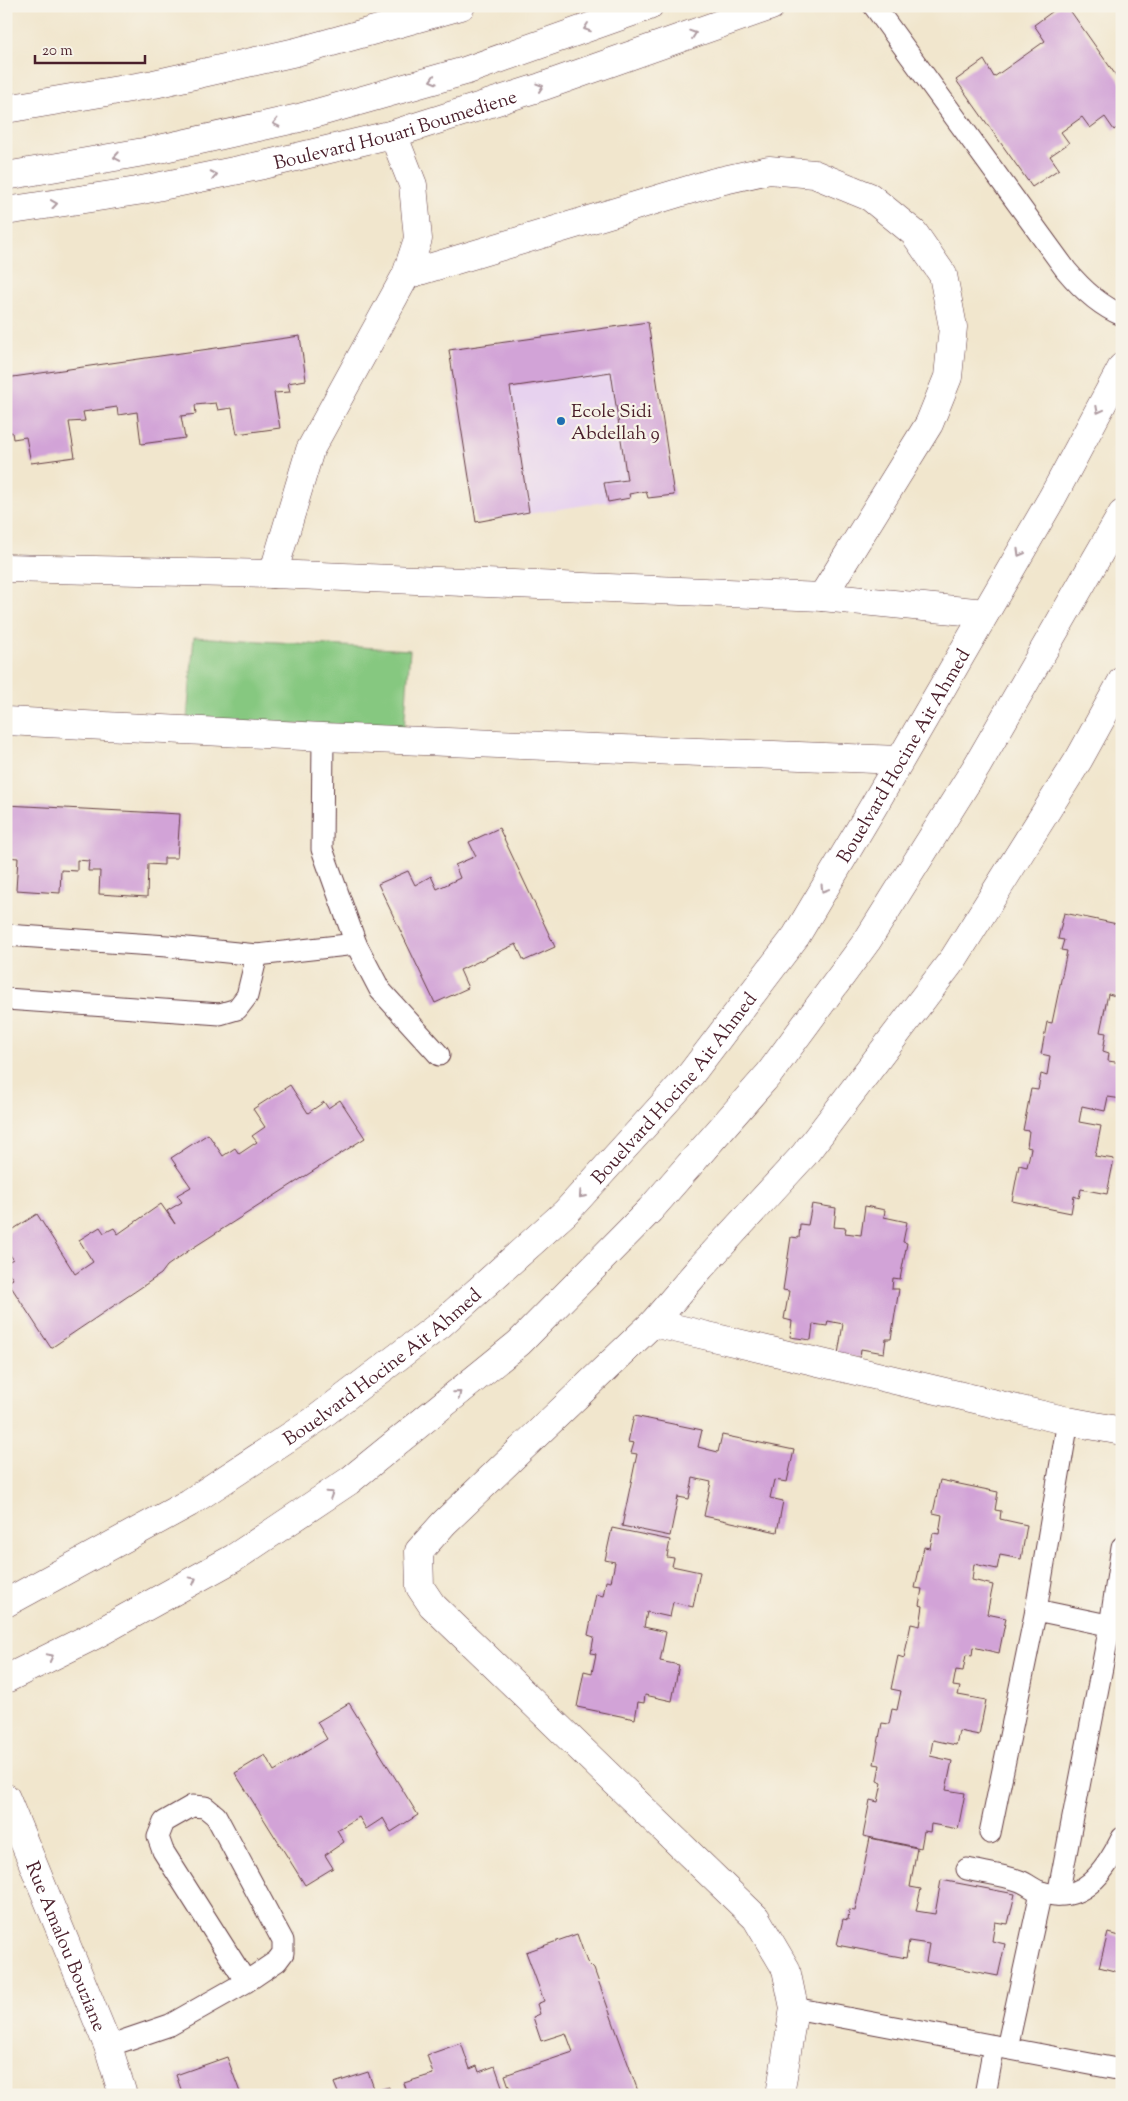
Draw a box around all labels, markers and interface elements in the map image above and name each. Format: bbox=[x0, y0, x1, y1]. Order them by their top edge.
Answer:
one-way arrow bbox=[583, 22, 591, 32]
one-way arrow bbox=[688, 29, 697, 39]
scale bar bbox=[35, 32, 145, 64]
text: 20 m bbox=[42, 41, 73, 62]
one-way arrow bbox=[428, 74, 437, 85]
one-way arrow bbox=[535, 83, 544, 93]
street label: Boulevard Houari Boumediene bbox=[271, 84, 521, 178]
one-way arrow bbox=[271, 117, 280, 128]
one-way arrow bbox=[113, 151, 121, 161]
one-way arrow bbox=[210, 171, 219, 181]
one-way arrow bbox=[51, 199, 59, 210]
place label: Ecole Sidi Abdellah 9 bbox=[571, 399, 660, 448]
one-way arrow bbox=[1095, 405, 1105, 414]
marker: Ecole Sidi Abdellah 9 bbox=[555, 415, 567, 427]
one-way arrow bbox=[1016, 547, 1026, 556]
street label: Bouelvard Hocine Ait Ahmed bbox=[832, 644, 978, 869]
one-way arrow bbox=[820, 884, 830, 893]
street label: Bouelvard Hocine Ait Ahmed bbox=[586, 987, 765, 1191]
one-way arrow bbox=[579, 1189, 588, 1198]
street label: Bouelvard Hocine Ait Ahmed bbox=[279, 1283, 489, 1453]
one-way arrow bbox=[453, 1390, 462, 1399]
one-way arrow bbox=[325, 1490, 334, 1500]
one-way arrow bbox=[188, 1576, 197, 1586]
one-way arrow bbox=[45, 1653, 54, 1663]
street label: Rue Amalou Bouziane bbox=[17, 1858, 112, 2036]

